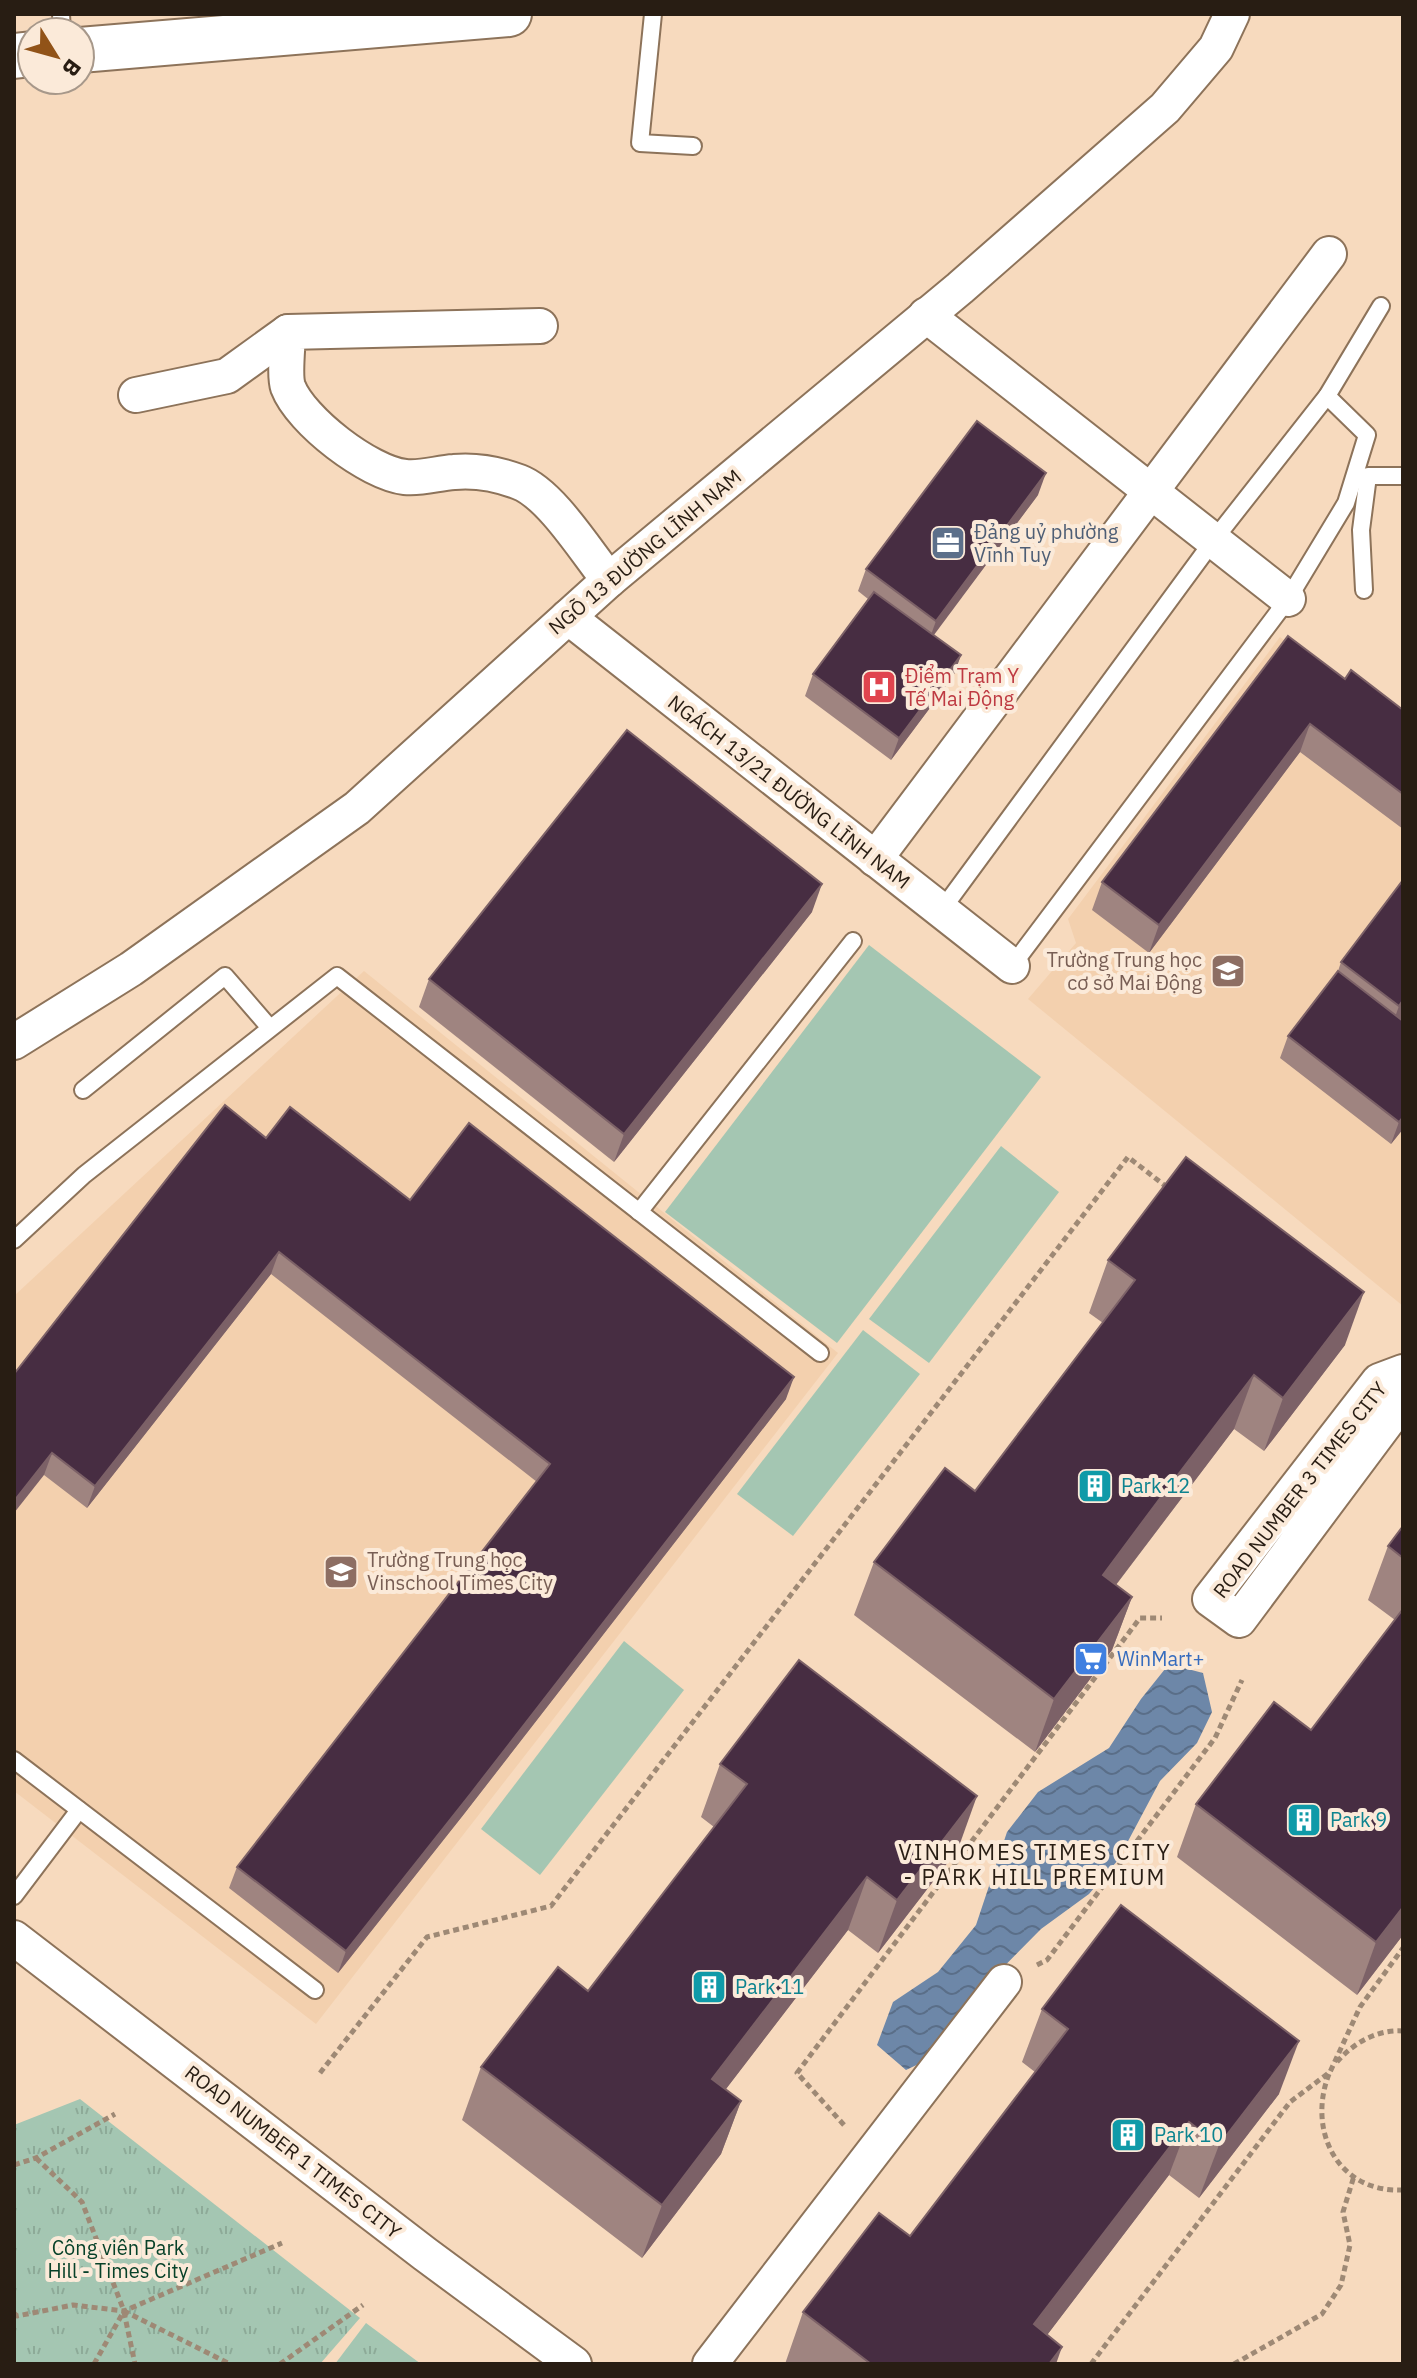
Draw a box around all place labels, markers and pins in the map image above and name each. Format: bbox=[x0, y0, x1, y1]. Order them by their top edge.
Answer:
place label: Đảng uỷ phường Vĩnh Tuy bbox=[974, 518, 1119, 568]
office icon: Đảng uỷ phường Vĩnh Tuy bbox=[929, 524, 967, 562]
place label: Điểm Trạm Y Tế Mai Động bbox=[905, 662, 1019, 712]
hospital icon: Điểm Trạm Y Tế Mai Động bbox=[860, 668, 898, 706]
place label: Trường Trung học cơ sở Mai Động bbox=[1046, 946, 1202, 996]
school or university icon: Trường Trung học cơ sở Mai Động bbox=[1209, 952, 1247, 990]
building icon: Park 12 bbox=[1076, 1467, 1114, 1505]
place label: Park 12 bbox=[1121, 1472, 1190, 1499]
place label: Trường Trung học Vinschool Times City bbox=[367, 1546, 553, 1596]
school or university icon: Trường Trung học Vinschool Times City bbox=[322, 1553, 360, 1591]
supermarket icon: WinMart+ bbox=[1072, 1640, 1110, 1678]
place label: WinMart+ bbox=[1117, 1645, 1205, 1672]
building icon: Park 9 bbox=[1285, 1801, 1323, 1839]
place label: Park 9 bbox=[1330, 1806, 1387, 1833]
building icon: Park 11 bbox=[690, 1968, 728, 2006]
place label: Park 11 bbox=[735, 1973, 804, 2000]
building icon: Park 10 bbox=[1109, 2116, 1147, 2154]
place label: Park 10 bbox=[1154, 2121, 1223, 2148]

